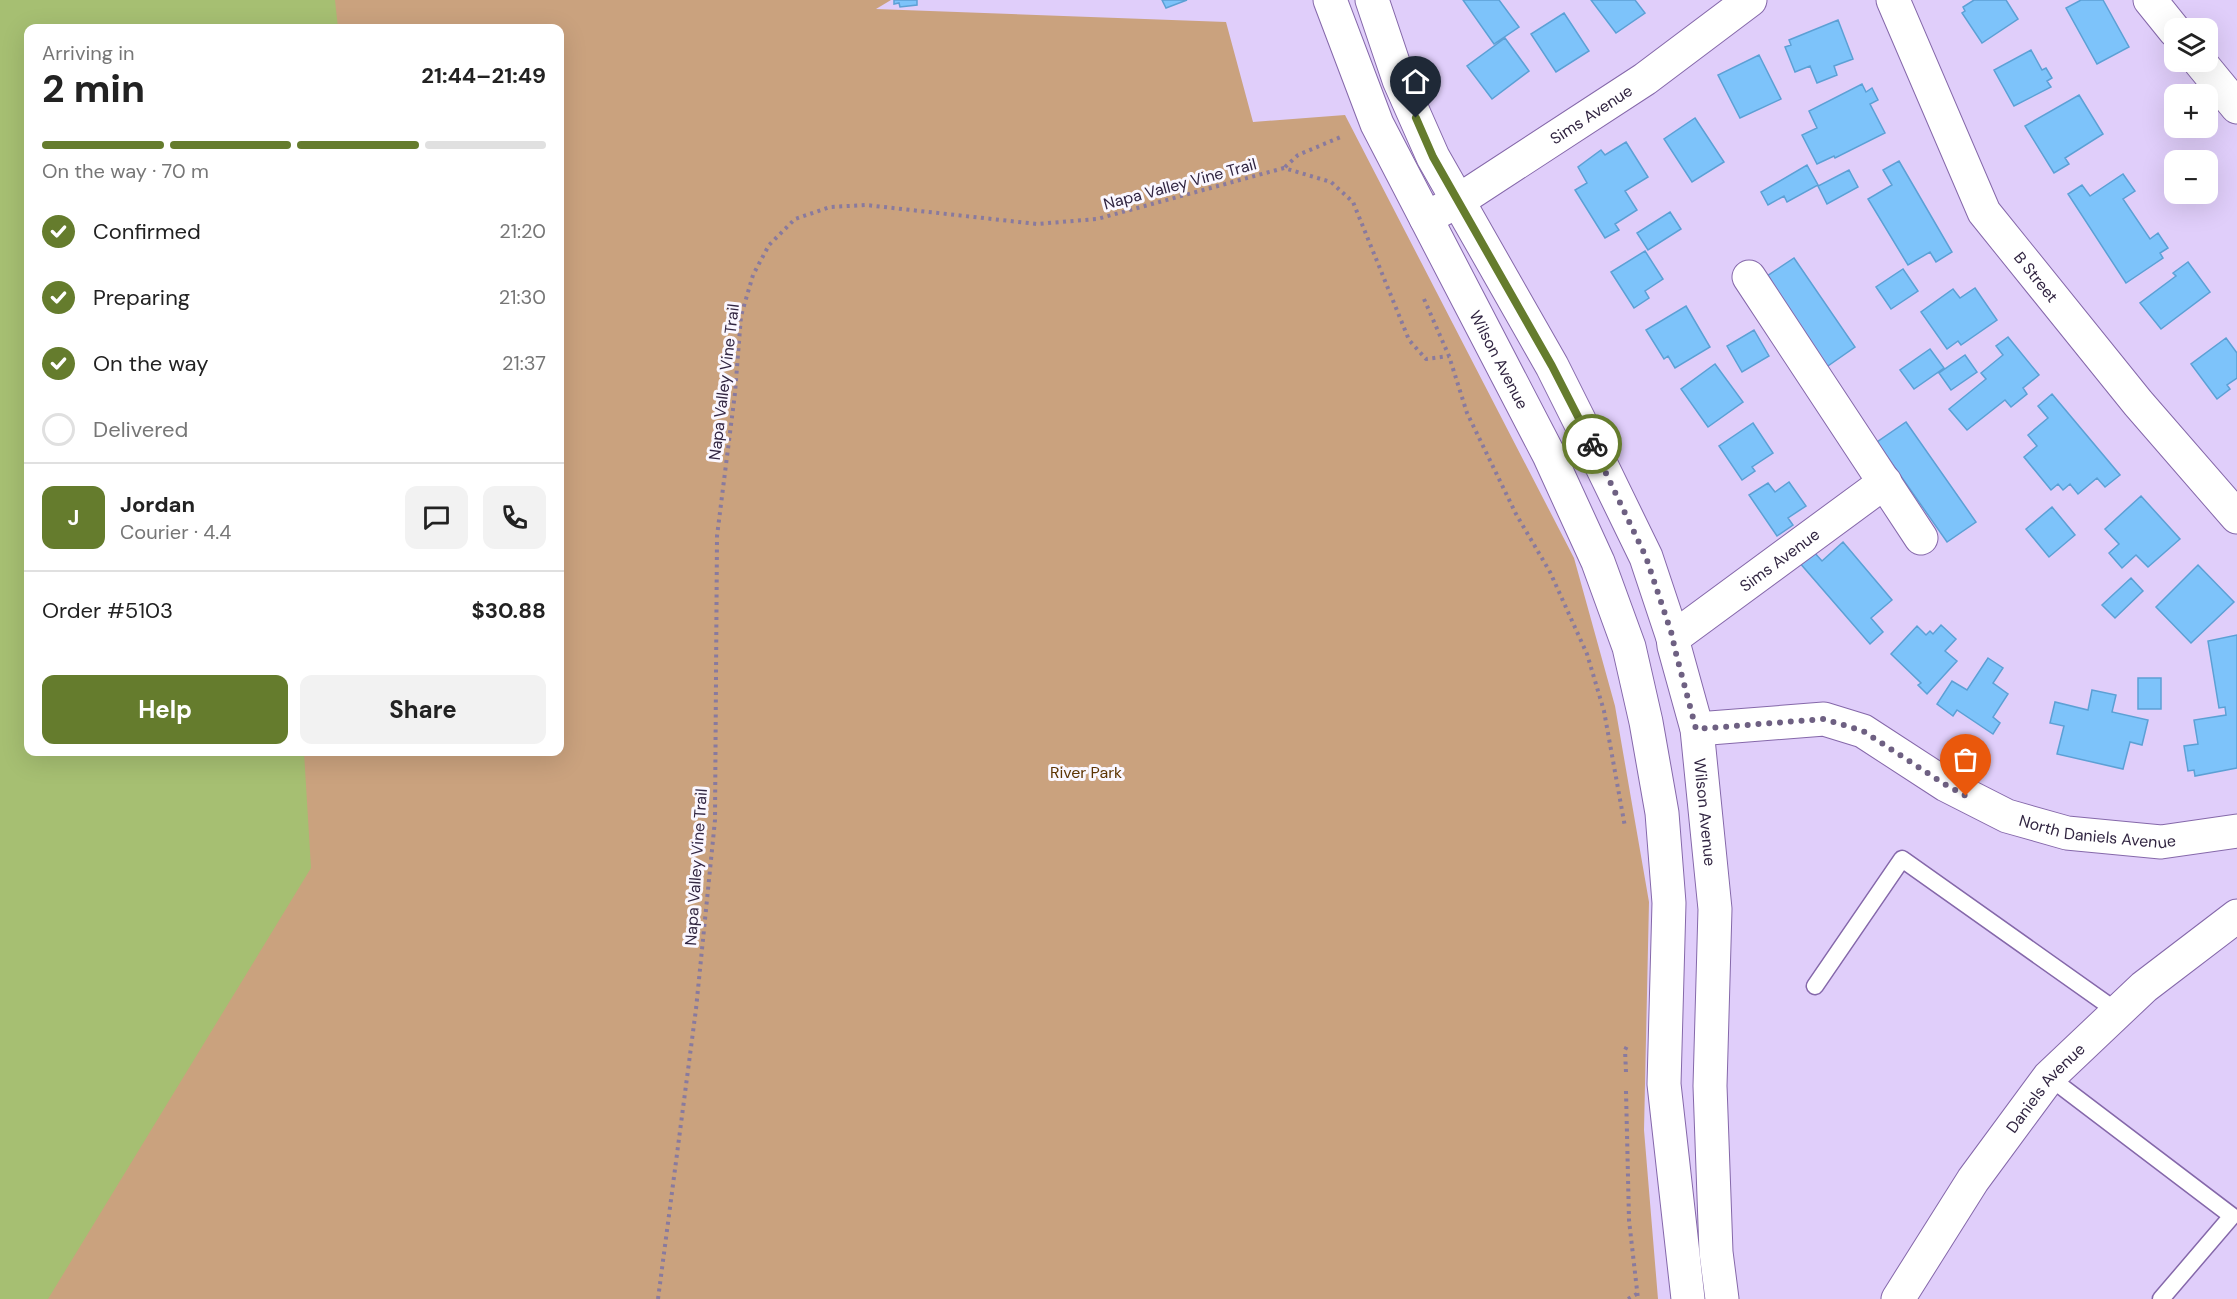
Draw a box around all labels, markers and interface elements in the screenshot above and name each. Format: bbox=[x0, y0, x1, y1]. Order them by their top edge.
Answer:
map controls bbox=[2164, 18, 2218, 204]
button: layers bbox=[2164, 18, 2218, 72]
text: Arriving in bbox=[42, 40, 134, 66]
pin bbox=[1390, 56, 1441, 118]
text: 21:44–21:49 bbox=[421, 61, 546, 90]
text: 2 min bbox=[42, 63, 145, 114]
icon: home bbox=[1399, 65, 1432, 98]
street label: Sims Avenue bbox=[1546, 80, 1636, 149]
button: + bbox=[2164, 84, 2218, 138]
button: − bbox=[2164, 150, 2218, 204]
street label: Napa Valley Vine Trail bbox=[1101, 153, 1259, 215]
text: On the way · 70 m bbox=[42, 158, 209, 184]
icon: check bbox=[42, 215, 75, 248]
text: Confirmed bbox=[93, 217, 201, 246]
text: 21:20 bbox=[499, 218, 546, 244]
street label: B Street bbox=[2009, 247, 2063, 307]
icon: check bbox=[42, 281, 75, 314]
text: Preparing bbox=[93, 283, 190, 312]
text: 21:30 bbox=[499, 284, 546, 310]
street label: Napa Valley Vine Trail bbox=[704, 303, 744, 461]
street label: Wilson Avenue bbox=[1465, 307, 1534, 412]
icon: check bbox=[42, 347, 75, 380]
text: On the way bbox=[93, 349, 208, 378]
text: 21:37 bbox=[502, 350, 546, 376]
courier bbox=[1562, 414, 1622, 474]
text: Delivered bbox=[93, 415, 188, 444]
icon: bike bbox=[1576, 428, 1609, 461]
button: chat bbox=[405, 486, 468, 549]
button: phone bbox=[483, 486, 546, 549]
text: Jordan bbox=[120, 490, 195, 519]
text: J bbox=[68, 503, 79, 532]
text: Courier · 4.4 bbox=[120, 519, 231, 545]
street label: Sims Avenue bbox=[1735, 523, 1823, 596]
text: Order #5103 bbox=[42, 596, 173, 625]
text: $30.88 bbox=[471, 596, 546, 625]
button: Help bbox=[42, 675, 288, 744]
button: Share bbox=[300, 675, 546, 744]
pin bbox=[1940, 734, 1991, 796]
icon: bag bbox=[1949, 743, 1982, 776]
street label: Wilson Avenue bbox=[1689, 757, 1721, 867]
park label: River Park bbox=[1050, 762, 1122, 783]
street label: Napa Valley Vine Trail bbox=[680, 788, 712, 946]
street label: North Daniels Avenue bbox=[2017, 809, 2177, 853]
street label: Daniels Avenue bbox=[2001, 1038, 2089, 1137]

